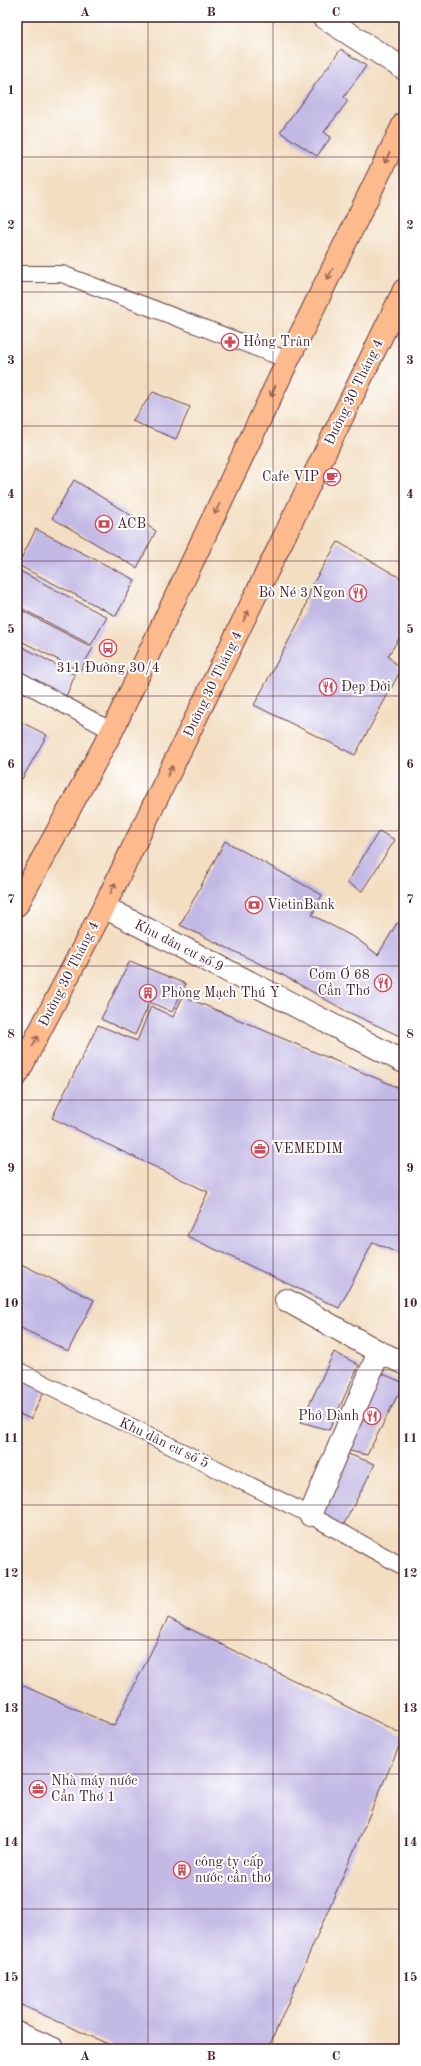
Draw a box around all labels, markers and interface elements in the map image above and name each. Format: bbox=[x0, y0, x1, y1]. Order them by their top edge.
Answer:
text: A bbox=[80, 6, 90, 19]
text: B bbox=[206, 6, 216, 19]
text: C bbox=[332, 6, 340, 19]
text: 1 bbox=[7, 84, 15, 97]
text: 1 bbox=[406, 84, 414, 97]
one-way arrow bbox=[383, 151, 390, 163]
text: 2 bbox=[7, 219, 15, 232]
text: 2 bbox=[406, 219, 414, 232]
one-way arrow bbox=[326, 268, 333, 280]
pharmacy icon: Hồng Trân bbox=[220, 332, 240, 352]
place label: Hồng Trân bbox=[243, 333, 311, 349]
street label: Đường 30 Tháng 4 bbox=[322, 337, 386, 447]
text: 3 bbox=[7, 354, 15, 367]
text: 3 bbox=[406, 354, 414, 367]
one-way arrow bbox=[269, 385, 276, 397]
cafe icon: Cafe VIP bbox=[322, 467, 342, 487]
place label: Cafe VIP bbox=[262, 470, 319, 484]
text: 4 bbox=[7, 488, 15, 501]
text: 4 bbox=[406, 488, 414, 501]
one-way arrow bbox=[213, 503, 220, 515]
bank icon: ACB bbox=[94, 514, 114, 534]
place label: ACB bbox=[117, 517, 146, 531]
restaurant icon: Bò Né 3 Ngon bbox=[348, 583, 368, 603]
place label: Bò Né 3 Ngon bbox=[258, 586, 345, 600]
one-way arrow bbox=[243, 610, 250, 622]
text: 5 bbox=[7, 623, 15, 636]
text: 5 bbox=[406, 623, 414, 636]
street label: Đường 30 Tháng 4 bbox=[181, 629, 245, 739]
bus stop icon: 311 Đường 30/4 bbox=[98, 638, 118, 658]
place label: 311 Đường 30/4 bbox=[56, 661, 160, 675]
restaurant icon: Đẹp Đời bbox=[318, 677, 338, 697]
place label: Đẹp Đời bbox=[341, 680, 391, 694]
text: 6 bbox=[7, 758, 15, 771]
text: 6 bbox=[406, 758, 414, 771]
one-way arrow bbox=[167, 765, 174, 777]
one-way arrow bbox=[110, 882, 117, 894]
text: 7 bbox=[7, 893, 15, 906]
text: 7 bbox=[406, 893, 414, 906]
bank icon: VietinBank bbox=[244, 895, 264, 915]
place label: VietinBank bbox=[267, 898, 335, 912]
street label: Khu dân cư số 9 bbox=[132, 917, 226, 974]
street label: Đường 30 Tháng 4 bbox=[36, 919, 102, 1029]
place label: Cơm Ơ 68 Cần Thơ bbox=[309, 966, 370, 998]
restaurant icon: Cơm Ơ 68 Cần Thơ bbox=[373, 973, 393, 993]
building icon: Phòng Mạch Thú Y bbox=[138, 983, 158, 1003]
place label: Phòng Mạch Thú Y bbox=[161, 986, 280, 1000]
text: 8 bbox=[7, 1028, 15, 1041]
text: 8 bbox=[406, 1028, 414, 1041]
one-way arrow bbox=[32, 1035, 39, 1047]
office icon: VEMEDIM bbox=[250, 1139, 270, 1159]
place label: VEMEDIM bbox=[273, 1142, 343, 1156]
text: 9 bbox=[7, 1162, 15, 1175]
text: 9 bbox=[406, 1162, 414, 1175]
text: 10 bbox=[3, 1297, 19, 1310]
text: 10 bbox=[402, 1297, 418, 1310]
restaurant icon: Phở Dành bbox=[362, 1406, 382, 1426]
place label: Phở Dành bbox=[298, 1409, 359, 1423]
street label: Khu dân cư số 5 bbox=[117, 1414, 211, 1471]
text: 11 bbox=[3, 1432, 19, 1445]
text: 11 bbox=[402, 1432, 418, 1445]
text: 12 bbox=[3, 1567, 19, 1580]
text: 12 bbox=[402, 1567, 418, 1580]
text: 13 bbox=[3, 1702, 19, 1715]
text: 13 bbox=[402, 1702, 418, 1715]
place label: Nhà máy nước Cần Thơ 1 bbox=[51, 1774, 137, 1804]
office icon: Nhà máy nước Cần Thơ 1 bbox=[28, 1779, 48, 1799]
text: 14 bbox=[3, 1836, 19, 1849]
text: 14 bbox=[402, 1836, 418, 1849]
place label: công ty cấp nước cần thơ bbox=[195, 1854, 271, 1885]
building icon: công ty cấp nước cần thơ bbox=[172, 1860, 192, 1880]
text: 15 bbox=[3, 1971, 19, 1984]
text: 15 bbox=[402, 1971, 418, 1984]
text: A bbox=[80, 2050, 90, 2063]
text: B bbox=[206, 2050, 216, 2063]
text: C bbox=[332, 2050, 340, 2063]

